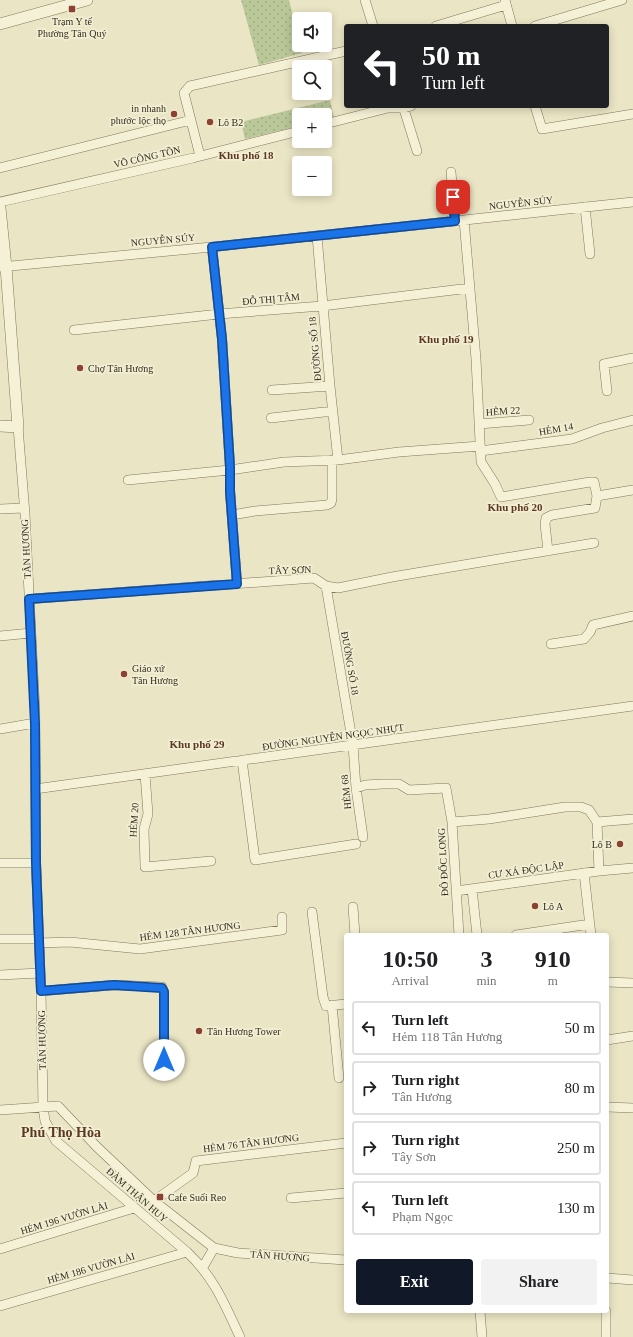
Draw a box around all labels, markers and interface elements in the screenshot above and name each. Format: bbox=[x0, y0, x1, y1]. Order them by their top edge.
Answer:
marker: Trạm Y tế Phường Tân Quý bbox=[67, 4, 77, 14]
map controls bbox=[292, 12, 332, 196]
button: sound bbox=[292, 12, 332, 52]
place label: Trạm Y tế Phường Tân Quý bbox=[38, 16, 106, 39]
icon: left bbox=[356, 40, 408, 92]
text: 50 m bbox=[422, 40, 480, 71]
button: search bbox=[292, 60, 332, 100]
text: Turn left bbox=[422, 73, 485, 93]
place label: in nhanh phước lộc thọ bbox=[111, 103, 166, 126]
button: + bbox=[292, 108, 332, 148]
marker: in nhanh phước lộc thọ bbox=[169, 109, 179, 119]
marker: Lô B2 bbox=[205, 117, 215, 127]
place label: Lô B2 bbox=[218, 117, 243, 128]
street label: VÕ CÔNG TỒN bbox=[112, 143, 181, 170]
district label: Khu phố 18 bbox=[218, 149, 274, 161]
button: − bbox=[292, 156, 332, 196]
pin bbox=[436, 180, 470, 214]
icon: arrive bbox=[442, 186, 464, 208]
street label: NGUYỄN SÚY bbox=[488, 193, 554, 212]
street label: NGUYỄN SÚY bbox=[130, 231, 196, 248]
street label: ĐỖ THỊ TÂM bbox=[242, 290, 301, 308]
street label: ĐƯỜNG SỐ 18 bbox=[306, 316, 323, 382]
district label: Khu phố 19 bbox=[418, 333, 474, 345]
marker: Chợ Tân Hương bbox=[75, 363, 85, 373]
place label: Chợ Tân Hương bbox=[88, 363, 153, 374]
street label: HẺM 22 bbox=[485, 404, 521, 418]
street label: HẺM 14 bbox=[538, 421, 574, 437]
district label: Khu phố 20 bbox=[487, 501, 543, 513]
street label: TÂN HƯƠNG bbox=[19, 519, 33, 579]
street label: TÂY SƠN bbox=[268, 564, 312, 576]
street label: ĐƯỜNG SỐ 18 bbox=[339, 630, 362, 696]
place label: Giáo xứ Tân Hương bbox=[132, 663, 178, 686]
marker: Giáo xứ Tân Hương bbox=[119, 669, 129, 679]
street label: ĐƯỜNG NGUYỄN NGỌC NHỰT bbox=[261, 721, 405, 752]
district label: Khu phố 29 bbox=[169, 738, 225, 750]
street label: HẺM 68 bbox=[339, 774, 353, 810]
street label: HẺM 20 bbox=[127, 802, 141, 838]
street label: ĐÔ ĐỐC LONG bbox=[435, 828, 450, 896]
place label: Lô B bbox=[592, 839, 612, 850]
marker: Lô B bbox=[615, 839, 625, 849]
street label: CƯ XÁ ĐỘC LẬP bbox=[487, 859, 565, 882]
marker: Lô A bbox=[530, 901, 540, 911]
place label: Lô A bbox=[543, 901, 564, 912]
street label: HẺM 128 TÂN HƯƠNG bbox=[139, 919, 241, 943]
text: 10:50 bbox=[382, 946, 438, 972]
text: 3 bbox=[480, 946, 492, 972]
text: 910 bbox=[535, 946, 571, 972]
text: Arrival bbox=[391, 973, 429, 988]
text: min bbox=[476, 973, 497, 988]
text: m bbox=[548, 973, 558, 988]
street label: TÂN HƯƠNG bbox=[36, 1010, 48, 1070]
text: Turn left bbox=[392, 1012, 449, 1028]
icon: left bbox=[358, 1017, 380, 1039]
text: 50 m bbox=[565, 1020, 595, 1036]
marker: Tân Hương Tower bbox=[194, 1026, 204, 1036]
place label: Tân Hương Tower bbox=[207, 1026, 281, 1037]
text: Hẻm 118 Tân Hương bbox=[392, 1029, 502, 1044]
position arrow bbox=[143, 1039, 185, 1081]
text: Turn right bbox=[392, 1072, 459, 1088]
icon: right bbox=[358, 1077, 380, 1099]
text: 80 m bbox=[565, 1080, 595, 1096]
text: Tân Hương bbox=[392, 1089, 452, 1104]
district label: Phú Thọ Hòa bbox=[21, 1125, 101, 1140]
street label: HẺM 76 TÂN HƯƠNG bbox=[202, 1132, 300, 1154]
text: Turn right bbox=[392, 1132, 459, 1148]
icon: right bbox=[358, 1137, 380, 1159]
text: 250 m bbox=[557, 1140, 595, 1156]
text: Tây Sơn bbox=[392, 1149, 436, 1164]
street label: ĐÀM THẬN HUY bbox=[103, 1165, 170, 1225]
marker: Cafe Suối Reo bbox=[155, 1192, 165, 1202]
place label: Cafe Suối Reo bbox=[168, 1192, 226, 1203]
text: Turn left bbox=[392, 1192, 449, 1208]
icon: left bbox=[358, 1197, 380, 1219]
street label: HẺM 196 VƯỜN LÀI bbox=[19, 1199, 109, 1237]
text: 130 m bbox=[557, 1200, 595, 1216]
text: Phạm Ngọc bbox=[392, 1209, 453, 1224]
street label: TÂN HƯƠNG bbox=[250, 1248, 310, 1264]
street label: HẺM 186 VƯỜN LÀI bbox=[46, 1250, 136, 1286]
button: Exit bbox=[356, 1259, 473, 1305]
button: Share bbox=[481, 1259, 597, 1305]

